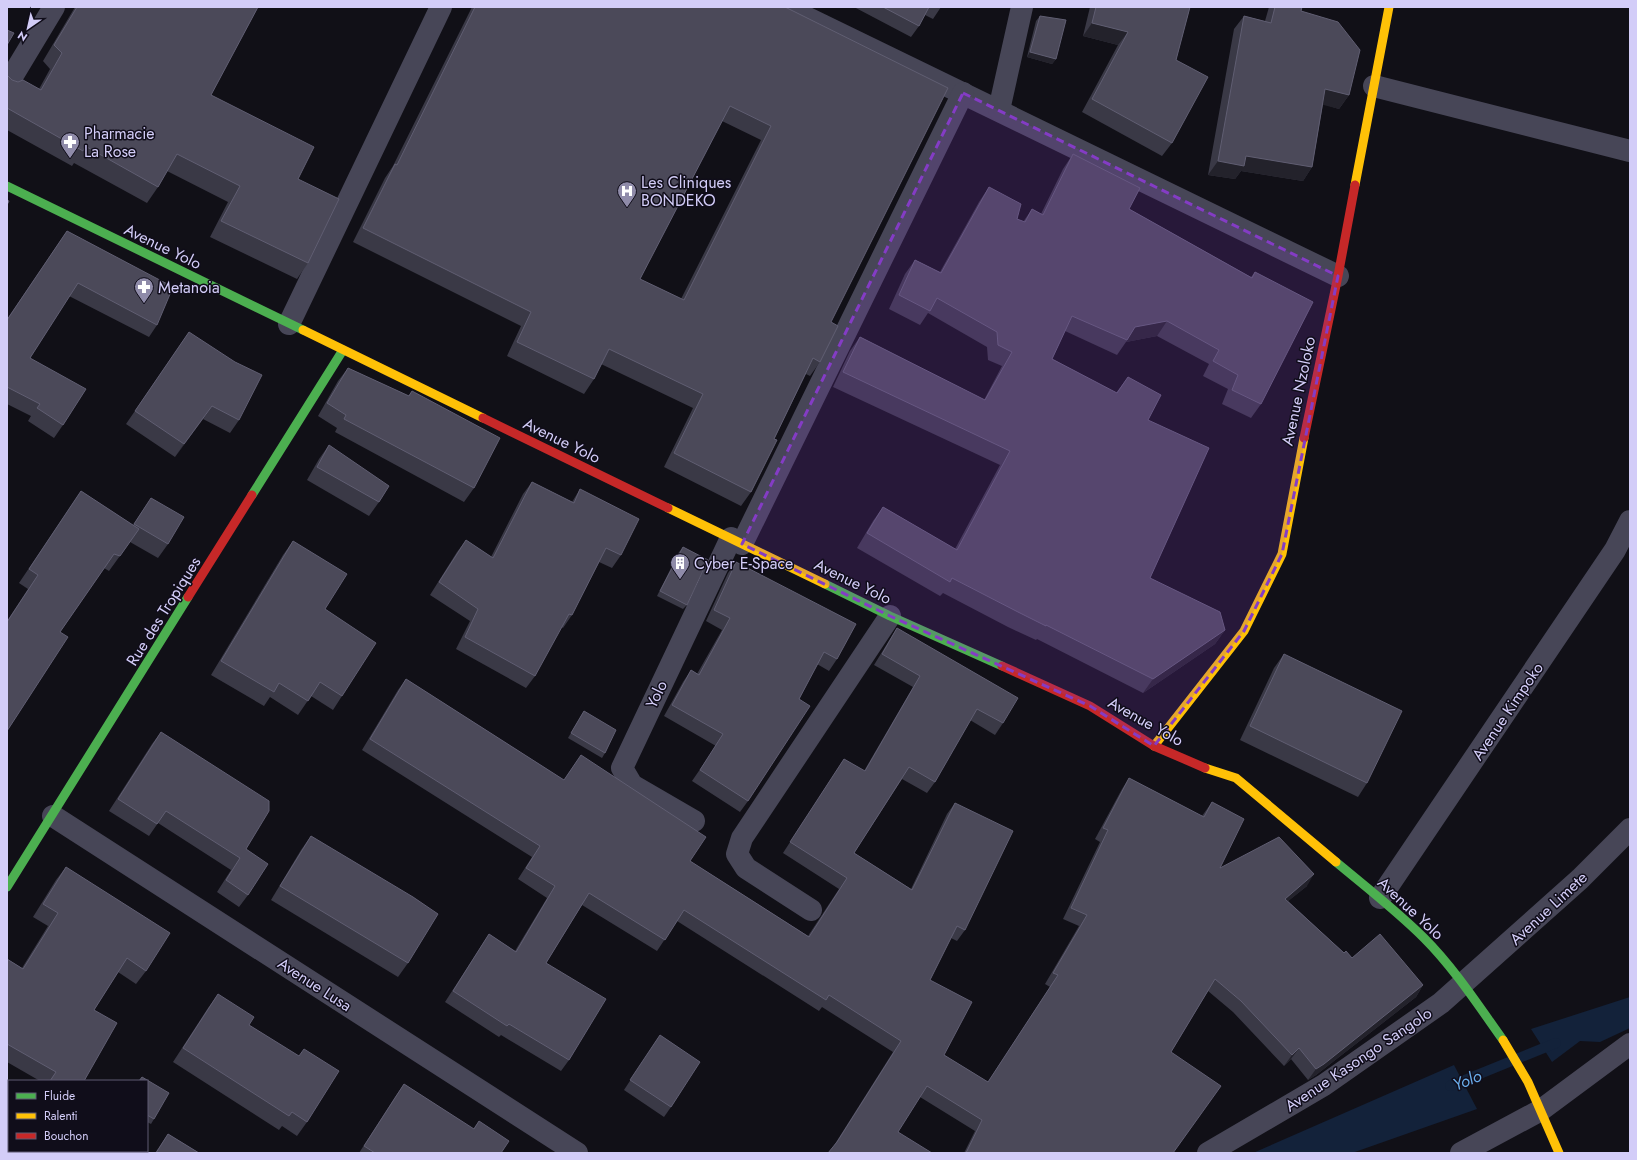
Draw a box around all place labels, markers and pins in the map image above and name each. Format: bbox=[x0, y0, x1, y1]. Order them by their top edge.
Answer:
place label: Pharmacie La Rose bbox=[84, 122, 155, 163]
pharmacy icon: Pharmacie La Rose bbox=[59, 131, 81, 159]
place label: Les Cliniques BONDEKO bbox=[641, 171, 731, 212]
hospital icon: Les Cliniques BONDEKO bbox=[616, 180, 638, 208]
pharmacy icon: Metanoia bbox=[133, 276, 155, 304]
place label: Metanoia bbox=[158, 276, 220, 299]
building icon: Cyber E-Space bbox=[669, 552, 691, 580]
place label: Cyber E-Space bbox=[694, 552, 793, 575]

